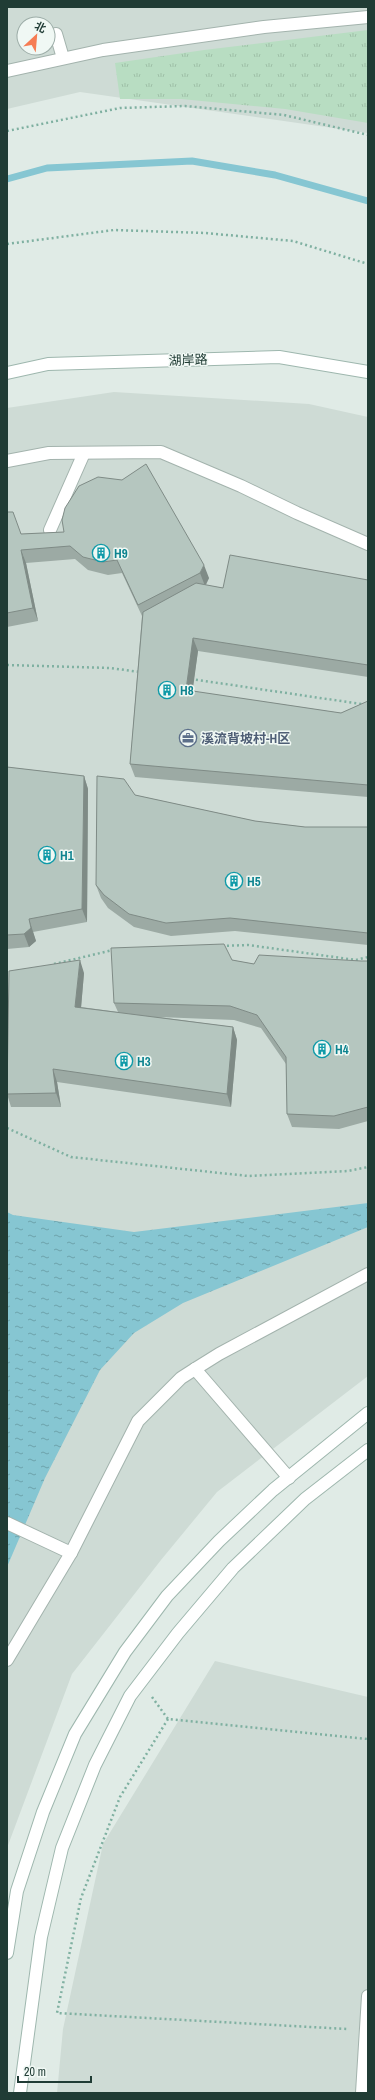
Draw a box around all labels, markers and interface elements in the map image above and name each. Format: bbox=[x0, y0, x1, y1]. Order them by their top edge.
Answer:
north arrow bbox=[16, 16, 56, 56]
text: 北 bbox=[32, 18, 48, 36]
street label: 湖岸路 bbox=[168, 351, 208, 369]
building icon: H9 bbox=[91, 543, 111, 563]
place label: H9 bbox=[114, 545, 128, 562]
building icon: H8 bbox=[157, 680, 177, 700]
place label: H8 bbox=[180, 682, 194, 699]
office icon: 溪流背坡村-H区 bbox=[178, 728, 198, 748]
place label: 溪流背坡村-H区 bbox=[201, 730, 290, 747]
building icon: H1 bbox=[37, 845, 57, 865]
place label: H1 bbox=[60, 847, 74, 864]
building icon: H5 bbox=[224, 871, 244, 891]
place label: H5 bbox=[247, 873, 261, 890]
building icon: H4 bbox=[312, 1039, 332, 1059]
place label: H4 bbox=[335, 1041, 349, 1058]
building icon: H3 bbox=[114, 1051, 134, 1071]
place label: H3 bbox=[137, 1053, 151, 1070]
scale bar bbox=[18, 2058, 91, 2084]
text: 20 m bbox=[24, 2064, 46, 2080]

